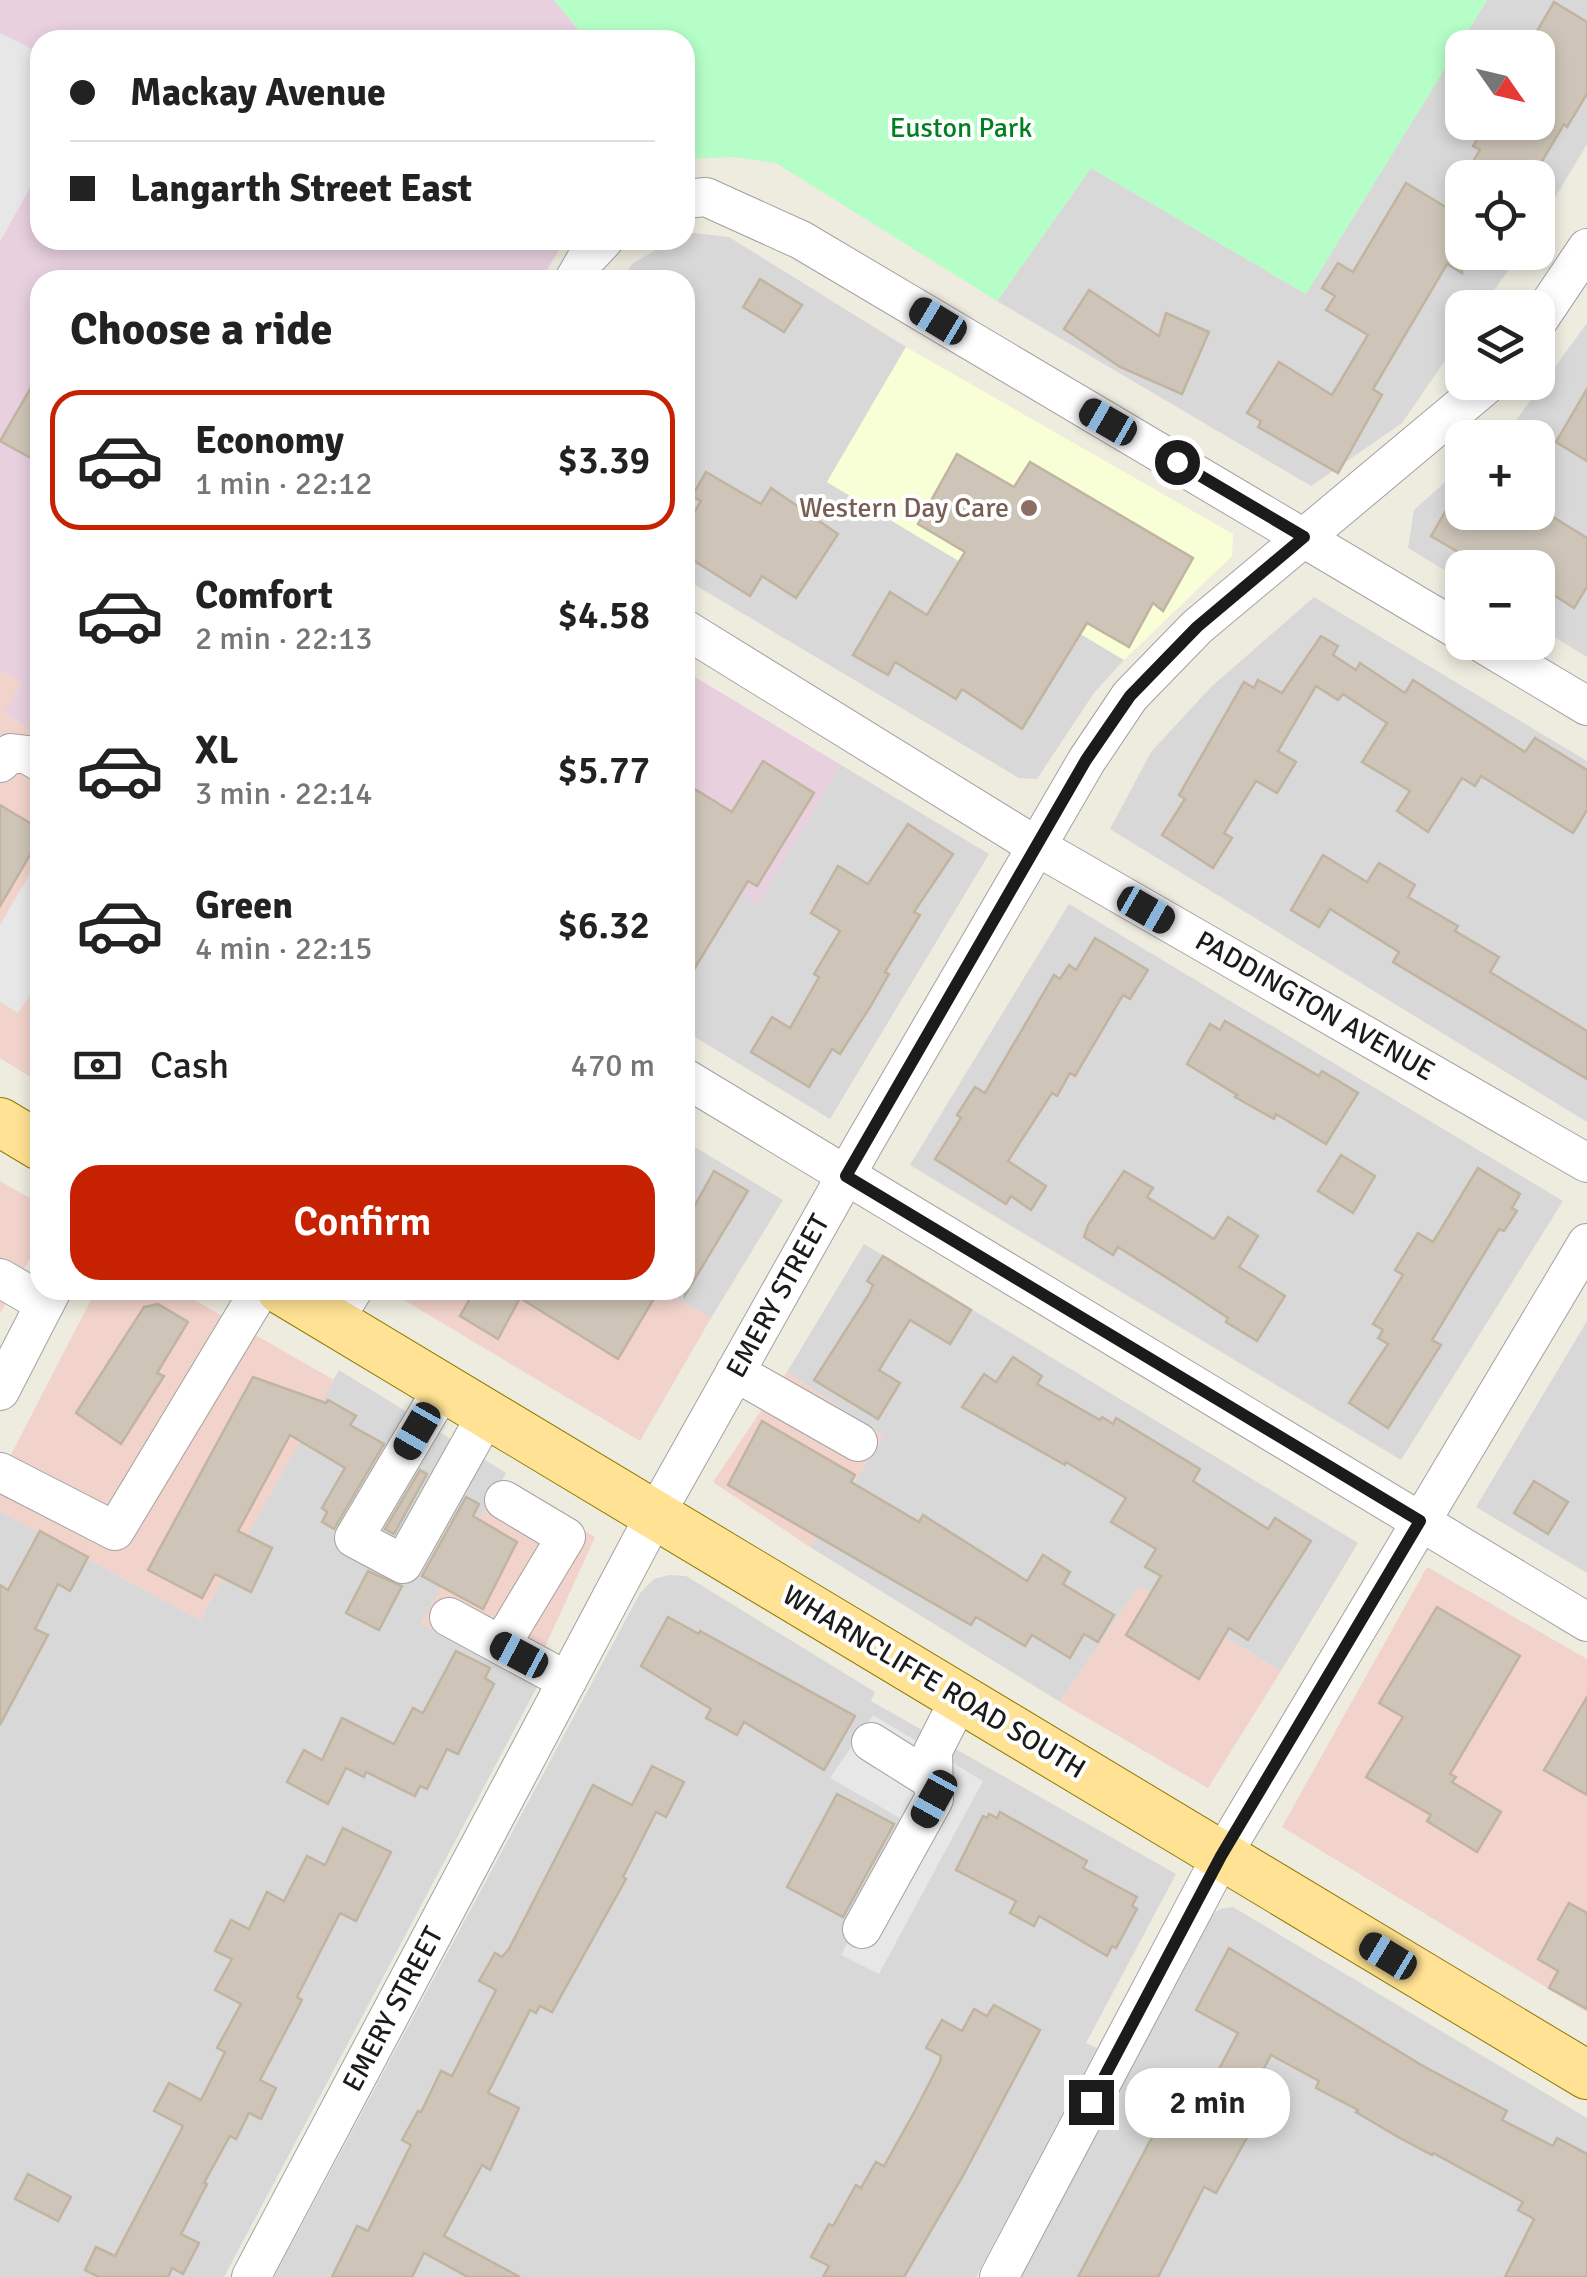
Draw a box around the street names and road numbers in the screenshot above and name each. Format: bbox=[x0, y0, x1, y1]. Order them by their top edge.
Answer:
street label: PADDINGTON AVENUE bbox=[1189, 924, 1441, 1088]
street label: EMERY STREET bbox=[719, 1208, 837, 1384]
street label: WHARNCLIFFE ROAD SOUTH bbox=[776, 1578, 1092, 1786]
street label: EMERY STREET bbox=[335, 1921, 451, 2097]

